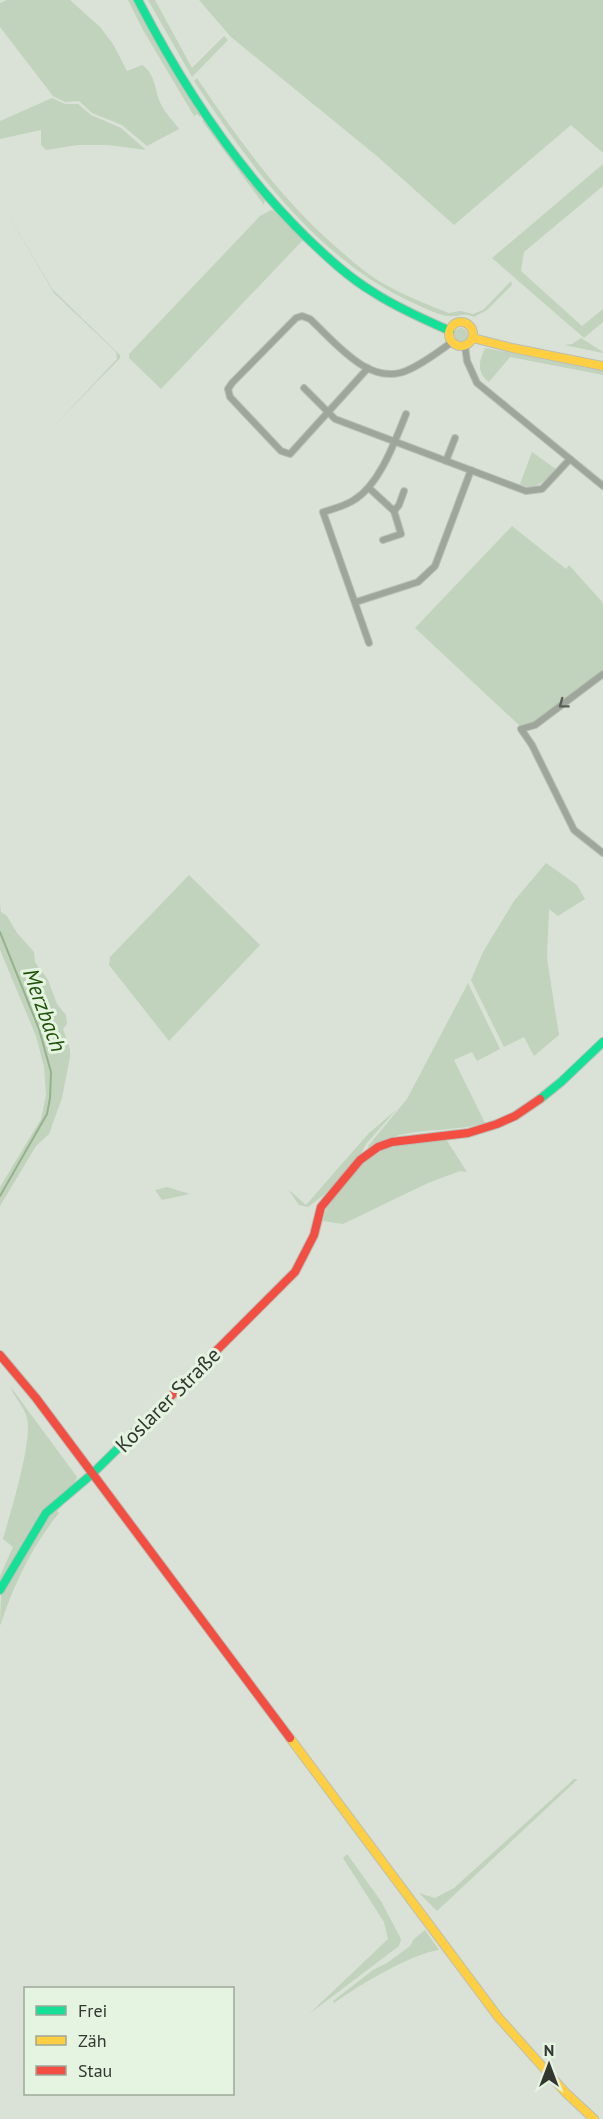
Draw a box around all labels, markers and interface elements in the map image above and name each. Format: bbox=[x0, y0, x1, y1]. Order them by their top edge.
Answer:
one-way arrow bbox=[559, 696, 570, 707]
water label: Merzbach bbox=[17, 965, 73, 1055]
street label: Koslarer Straße bbox=[109, 1341, 226, 1458]
legend bbox=[24, 1987, 234, 2095]
text: Frei bbox=[78, 1999, 107, 2022]
text: Zäh bbox=[78, 2029, 107, 2052]
north arrow bbox=[519, 2035, 579, 2095]
text: N bbox=[544, 2040, 554, 2060]
text: Stau bbox=[78, 2059, 112, 2082]

